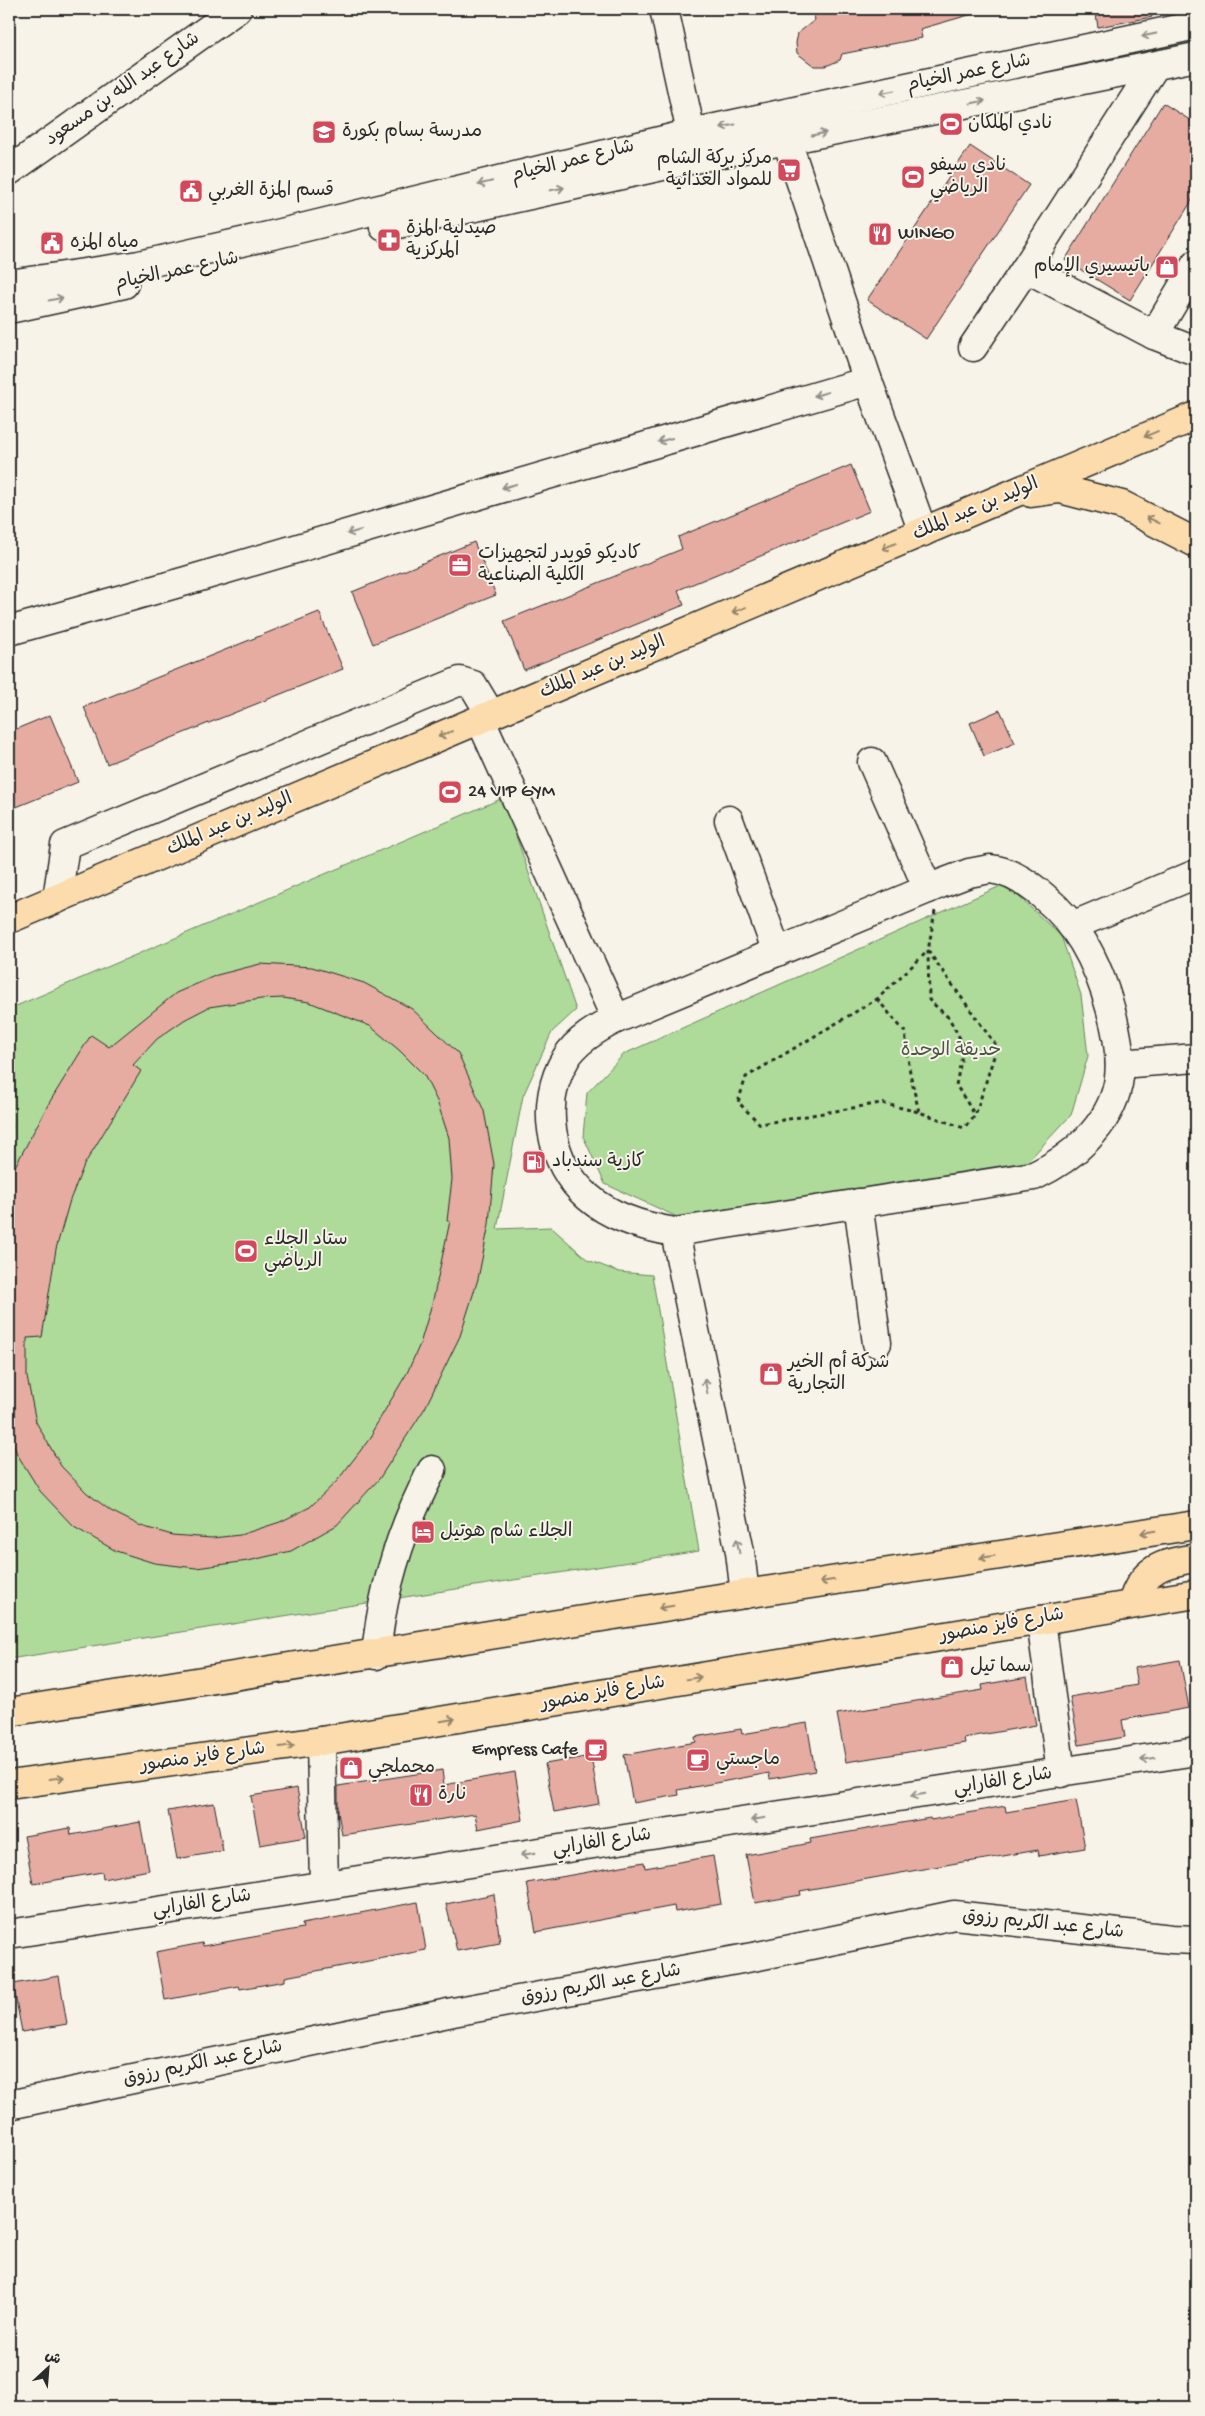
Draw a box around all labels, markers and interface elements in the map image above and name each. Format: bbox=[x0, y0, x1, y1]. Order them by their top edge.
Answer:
street label: شارع عبد الله بن مسعود bbox=[41, 28, 205, 152]
one-way arrow bbox=[1141, 31, 1157, 40]
street label: شارع عمر الخيام bbox=[905, 50, 1033, 98]
one-way arrow bbox=[880, 88, 896, 97]
one-way arrow bbox=[970, 97, 986, 106]
sports icon: نادي الملكان bbox=[938, 111, 964, 137]
place label: نادي الملكان bbox=[968, 113, 1052, 136]
school or university icon: مدرسة بسام بكورة bbox=[311, 119, 337, 145]
place label: مدرسة بسام بكورة bbox=[342, 121, 482, 144]
one-way arrow bbox=[721, 121, 737, 131]
one-way arrow bbox=[810, 129, 826, 139]
street label: شارع عمر الخيام bbox=[509, 136, 637, 188]
place label: مركز بركة الشام للمواد الغذائية bbox=[657, 148, 772, 193]
place label: نادي سيفو الرياضي bbox=[928, 155, 1006, 202]
supermarket icon: مركز بركة الشام للمواد الغذائية bbox=[776, 157, 802, 183]
sports icon: نادي سيفو الرياضي bbox=[900, 164, 926, 190]
public building icon: قسم المزة الغربي bbox=[178, 178, 204, 204]
one-way arrow bbox=[478, 179, 494, 188]
place label: قسم المزة الغربي bbox=[208, 180, 334, 205]
one-way arrow bbox=[548, 184, 564, 193]
place label: صيدلية المزة المركزية bbox=[406, 218, 497, 263]
restaurant icon: WINGO bbox=[867, 221, 893, 247]
place label: WINGO bbox=[898, 223, 955, 246]
pharmacy icon: صيدلية المزة المركزية bbox=[376, 227, 402, 253]
public building icon: مياه المزه bbox=[39, 230, 65, 256]
place label: مياه المزه bbox=[70, 232, 139, 255]
street label: شارع عمر الخيام bbox=[113, 248, 241, 296]
shop icon: باتيسيري الإمام bbox=[1154, 254, 1180, 280]
place label: باتيسيري الإمام bbox=[1034, 256, 1150, 279]
one-way arrow bbox=[48, 294, 64, 303]
one-way arrow bbox=[814, 390, 830, 400]
one-way arrow bbox=[1144, 430, 1159, 440]
one-way arrow bbox=[658, 436, 674, 446]
street label: الوليد بن عبد الملك bbox=[910, 473, 1042, 547]
one-way arrow bbox=[502, 481, 518, 491]
one-way arrow bbox=[1146, 514, 1161, 524]
one-way arrow bbox=[346, 527, 362, 537]
one-way arrow bbox=[882, 542, 897, 552]
place label: كاديكو قويدر لتجهيزات الكلية الصناعية bbox=[478, 543, 641, 588]
office icon: كاديكو قويدر لتجهيزات الكلية الصناعية bbox=[447, 552, 473, 578]
one-way arrow bbox=[732, 606, 747, 615]
street label: الوليد بن عبد الملك bbox=[537, 631, 669, 705]
one-way arrow bbox=[438, 730, 453, 740]
sports icon: 24 VIP GYM bbox=[437, 779, 463, 805]
place label: 24 VIP GYM bbox=[468, 781, 556, 804]
street label: الوليد بن عبد الملك bbox=[164, 788, 296, 862]
park label: حديقة الوحدة bbox=[901, 1040, 1001, 1063]
fuel station icon: كازية سندباد bbox=[521, 1149, 547, 1175]
place label: كازية سندباد bbox=[552, 1151, 645, 1174]
place label: ستاد الجلاء الرياضي bbox=[264, 1229, 348, 1276]
sports icon: ستاد الجلاء الرياضي bbox=[233, 1238, 259, 1264]
place label: شركة أم الخير التجارية bbox=[786, 1350, 889, 1397]
shop icon: شركة أم الخير التجارية bbox=[758, 1361, 784, 1387]
one-way arrow bbox=[701, 1379, 711, 1395]
hotel icon: الجلاء شام هوتيل bbox=[410, 1519, 436, 1545]
place label: الجلاء شام هوتيل bbox=[440, 1521, 572, 1544]
one-way arrow bbox=[1140, 1528, 1156, 1538]
one-way arrow bbox=[733, 1538, 743, 1554]
one-way arrow bbox=[980, 1552, 996, 1562]
one-way arrow bbox=[819, 1577, 835, 1587]
one-way arrow bbox=[659, 1602, 675, 1612]
street label: شارع فايز منصور bbox=[936, 1604, 1066, 1649]
shop icon: سما تيل bbox=[939, 1654, 965, 1680]
place label: سما تيل bbox=[970, 1656, 1031, 1679]
street label: شارع فايز منصور bbox=[537, 1672, 667, 1717]
one-way arrow bbox=[686, 1673, 702, 1683]
one-way arrow bbox=[439, 1714, 455, 1724]
cafe icon: Empress Cafe bbox=[583, 1737, 609, 1763]
street label: شارع فايز منصور bbox=[137, 1738, 267, 1778]
place label: Empress Cafe bbox=[472, 1739, 578, 1762]
one-way arrow bbox=[279, 1741, 295, 1751]
cafe icon: ماجستي bbox=[685, 1747, 711, 1773]
place label: ماجستي bbox=[716, 1749, 780, 1774]
one-way arrow bbox=[1141, 1754, 1157, 1764]
shop icon: محملجي bbox=[338, 1755, 364, 1781]
place label: محملجي bbox=[368, 1757, 435, 1782]
street label: شارع الفارابي bbox=[952, 1763, 1054, 1803]
one-way arrow bbox=[49, 1773, 65, 1783]
restaurant icon: نارة bbox=[408, 1782, 434, 1808]
place label: نارة bbox=[438, 1784, 466, 1807]
one-way arrow bbox=[911, 1790, 927, 1800]
one-way arrow bbox=[750, 1814, 766, 1824]
street label: شارع الفارابي bbox=[551, 1824, 653, 1864]
one-way arrow bbox=[520, 1849, 536, 1859]
street label: شارع الفارابي bbox=[151, 1885, 253, 1925]
street label: شارع عبد الكريم رزوق bbox=[961, 1905, 1125, 1945]
street label: شارع عبد الكريم رزوق bbox=[519, 1960, 683, 2010]
street label: شارع عبد الكريم رزوق bbox=[121, 2036, 285, 2092]
north arrow bbox=[22, 2344, 72, 2394]
text: ش bbox=[42, 2348, 63, 2370]

